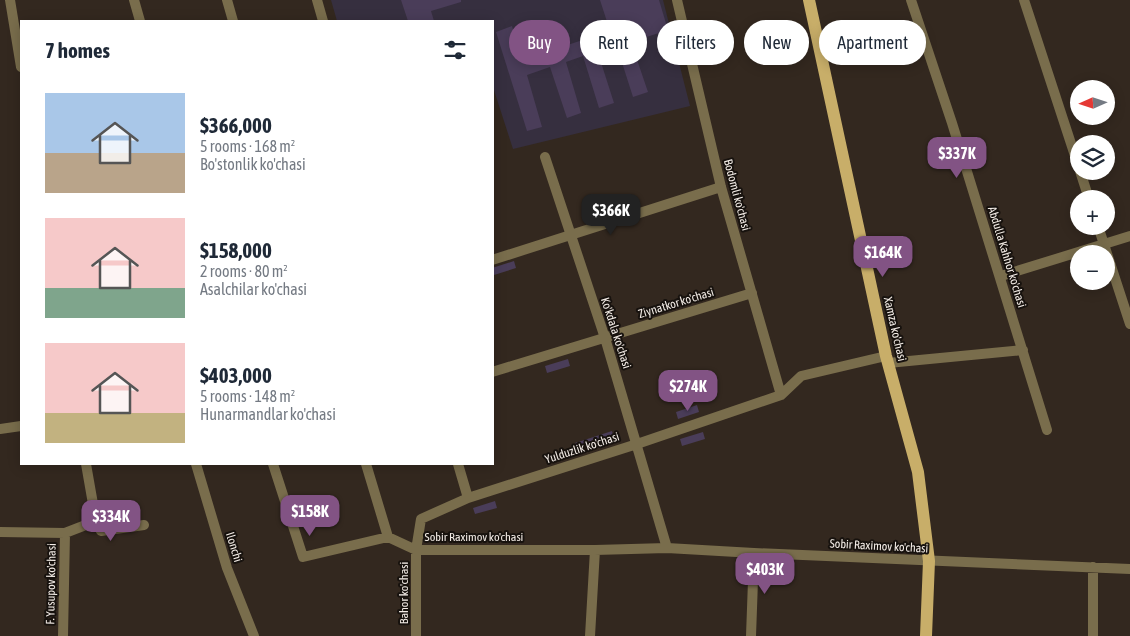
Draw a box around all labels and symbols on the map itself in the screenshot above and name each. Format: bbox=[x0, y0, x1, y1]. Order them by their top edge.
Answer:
north arrow bbox=[1070, 80, 1115, 125]
pin: $337K bbox=[922, 136, 992, 179]
street label: Bodomli ko'chasi bbox=[721, 158, 753, 232]
pin: $366K bbox=[576, 194, 646, 236]
street label: Abdulla Kahhor ko'chasi bbox=[985, 205, 1029, 309]
pin: $164K bbox=[848, 236, 918, 278]
street label: Ziynatkor ko'chasi bbox=[636, 285, 716, 321]
street label: Xamza ko'chasi bbox=[881, 295, 909, 363]
street label: Ko'kdala ko'chasi bbox=[598, 296, 634, 370]
pin: $274K bbox=[653, 370, 723, 412]
street label: Yulduzlik ko'chasi bbox=[543, 429, 621, 467]
pin: $158K bbox=[275, 494, 345, 537]
pin: $334K bbox=[76, 500, 146, 542]
street label: Ilonchi bbox=[223, 530, 245, 564]
street label: Sobir Raximov ko'chasi bbox=[425, 530, 523, 544]
street label: Sobir Raximov ko'chasi bbox=[829, 536, 929, 556]
street label: F. Yusupov ko'chasi bbox=[43, 543, 59, 625]
pin: $403K bbox=[730, 552, 800, 595]
street label: Bahor ko'chasi bbox=[397, 562, 411, 624]

